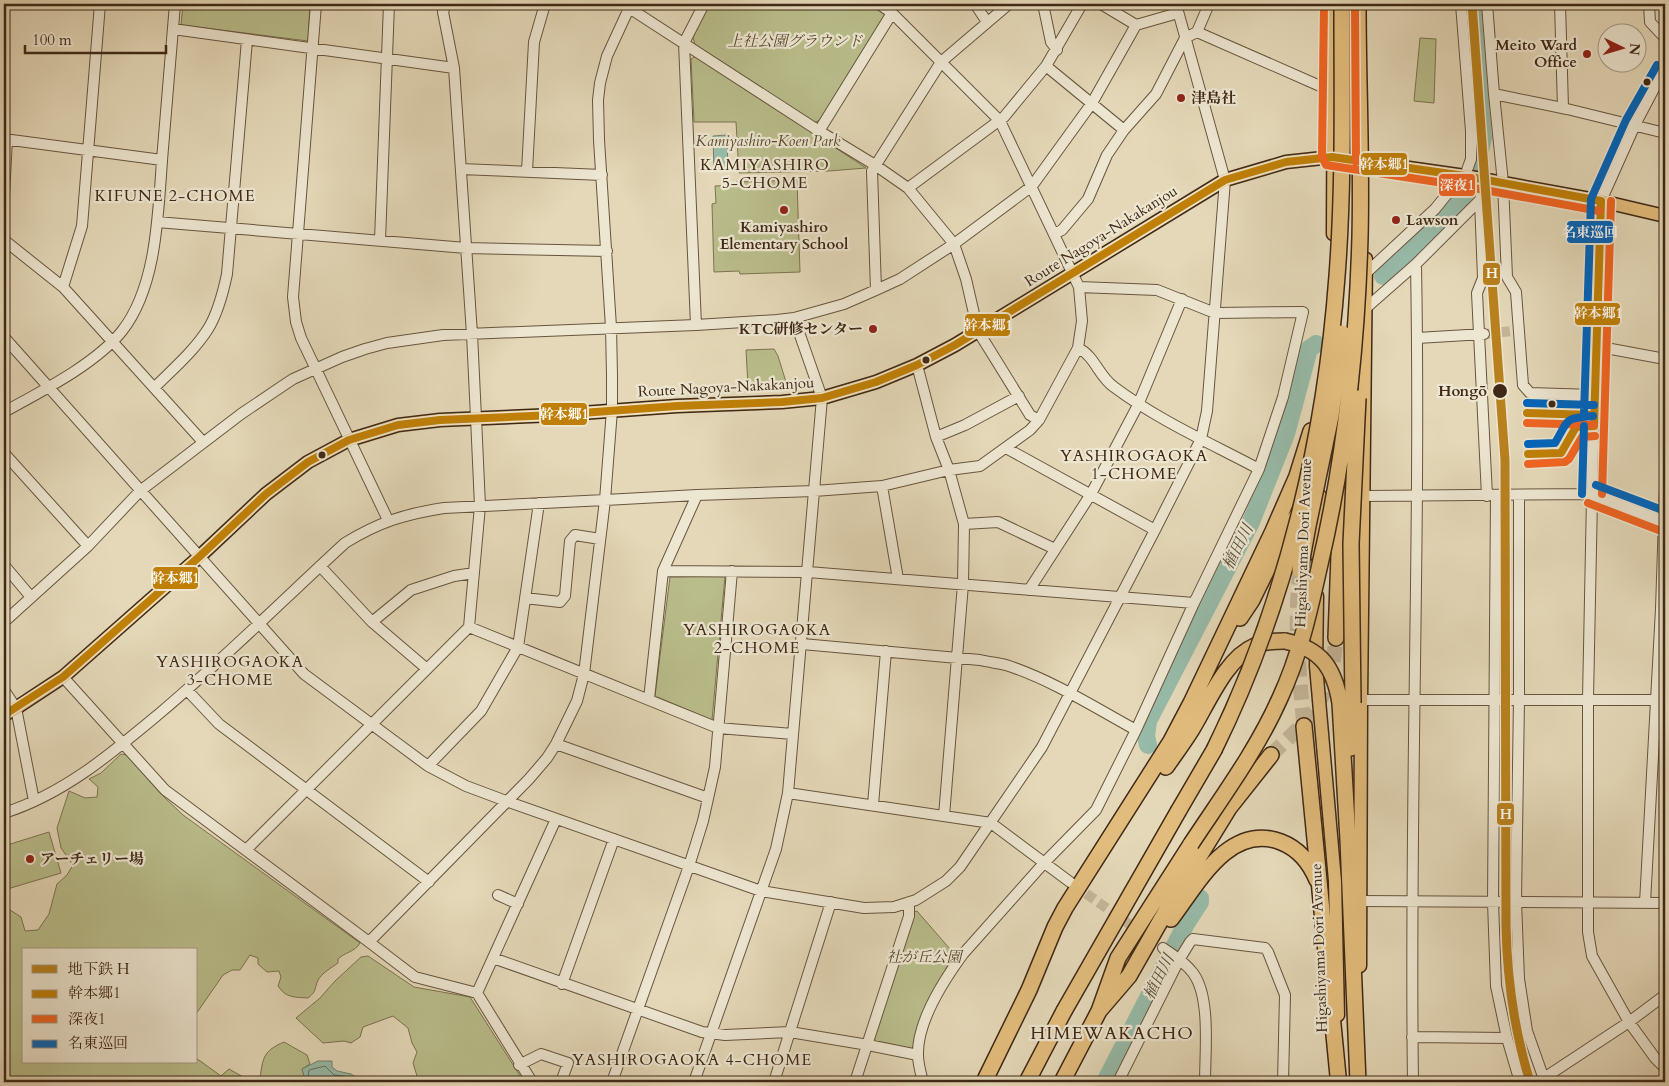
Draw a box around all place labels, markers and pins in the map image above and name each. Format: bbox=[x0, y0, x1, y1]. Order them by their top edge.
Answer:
place label: Meito Ward Office bbox=[1495, 35, 1577, 72]
marker: Meito Ward Office bbox=[1581, 48, 1593, 60]
unlabelled marker bbox=[1642, 77, 1652, 87]
place label: 津島社 bbox=[1191, 88, 1236, 108]
marker: 津島社 bbox=[1175, 92, 1187, 104]
marker: Kamiyashiro Elementary School bbox=[778, 204, 790, 216]
place label: Lawson bbox=[1406, 210, 1459, 230]
marker: Lawson bbox=[1390, 214, 1402, 226]
place label: Kamiyashiro Elementary School bbox=[720, 217, 849, 254]
place label: KTC研修センター bbox=[739, 319, 863, 339]
marker: KTC研修センター bbox=[867, 323, 879, 335]
unlabelled marker bbox=[921, 355, 931, 365]
place label: Hongō bbox=[1438, 381, 1487, 401]
marker: Hongō bbox=[1491, 382, 1509, 400]
unlabelled marker bbox=[1547, 399, 1557, 409]
unlabelled marker bbox=[317, 450, 327, 460]
place label: アーチェリー場 bbox=[40, 849, 144, 869]
marker: アーチェリー場 bbox=[24, 853, 36, 865]

